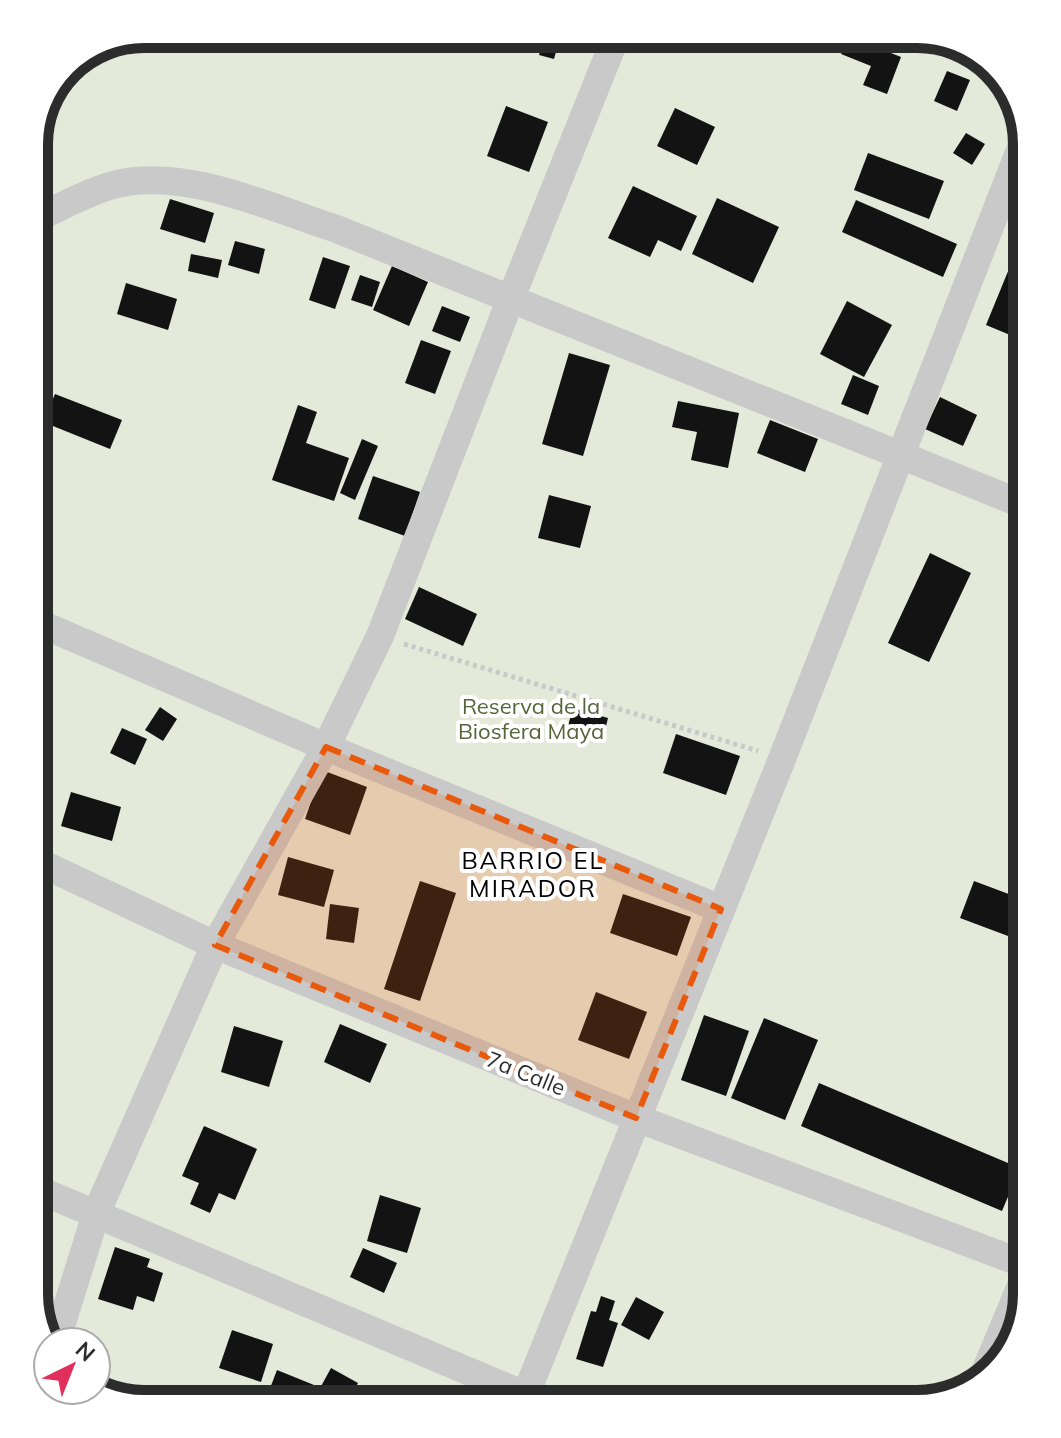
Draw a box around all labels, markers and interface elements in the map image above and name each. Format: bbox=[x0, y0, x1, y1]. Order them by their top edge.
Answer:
park label: Reserva de la Biosfera Maya bbox=[458, 692, 604, 745]
district label: BARRIO EL MIRADOR bbox=[461, 845, 605, 903]
street label: 7a Calle bbox=[483, 1045, 569, 1101]
north arrow bbox=[32, 1326, 112, 1406]
text: N bbox=[70, 1335, 101, 1367]

